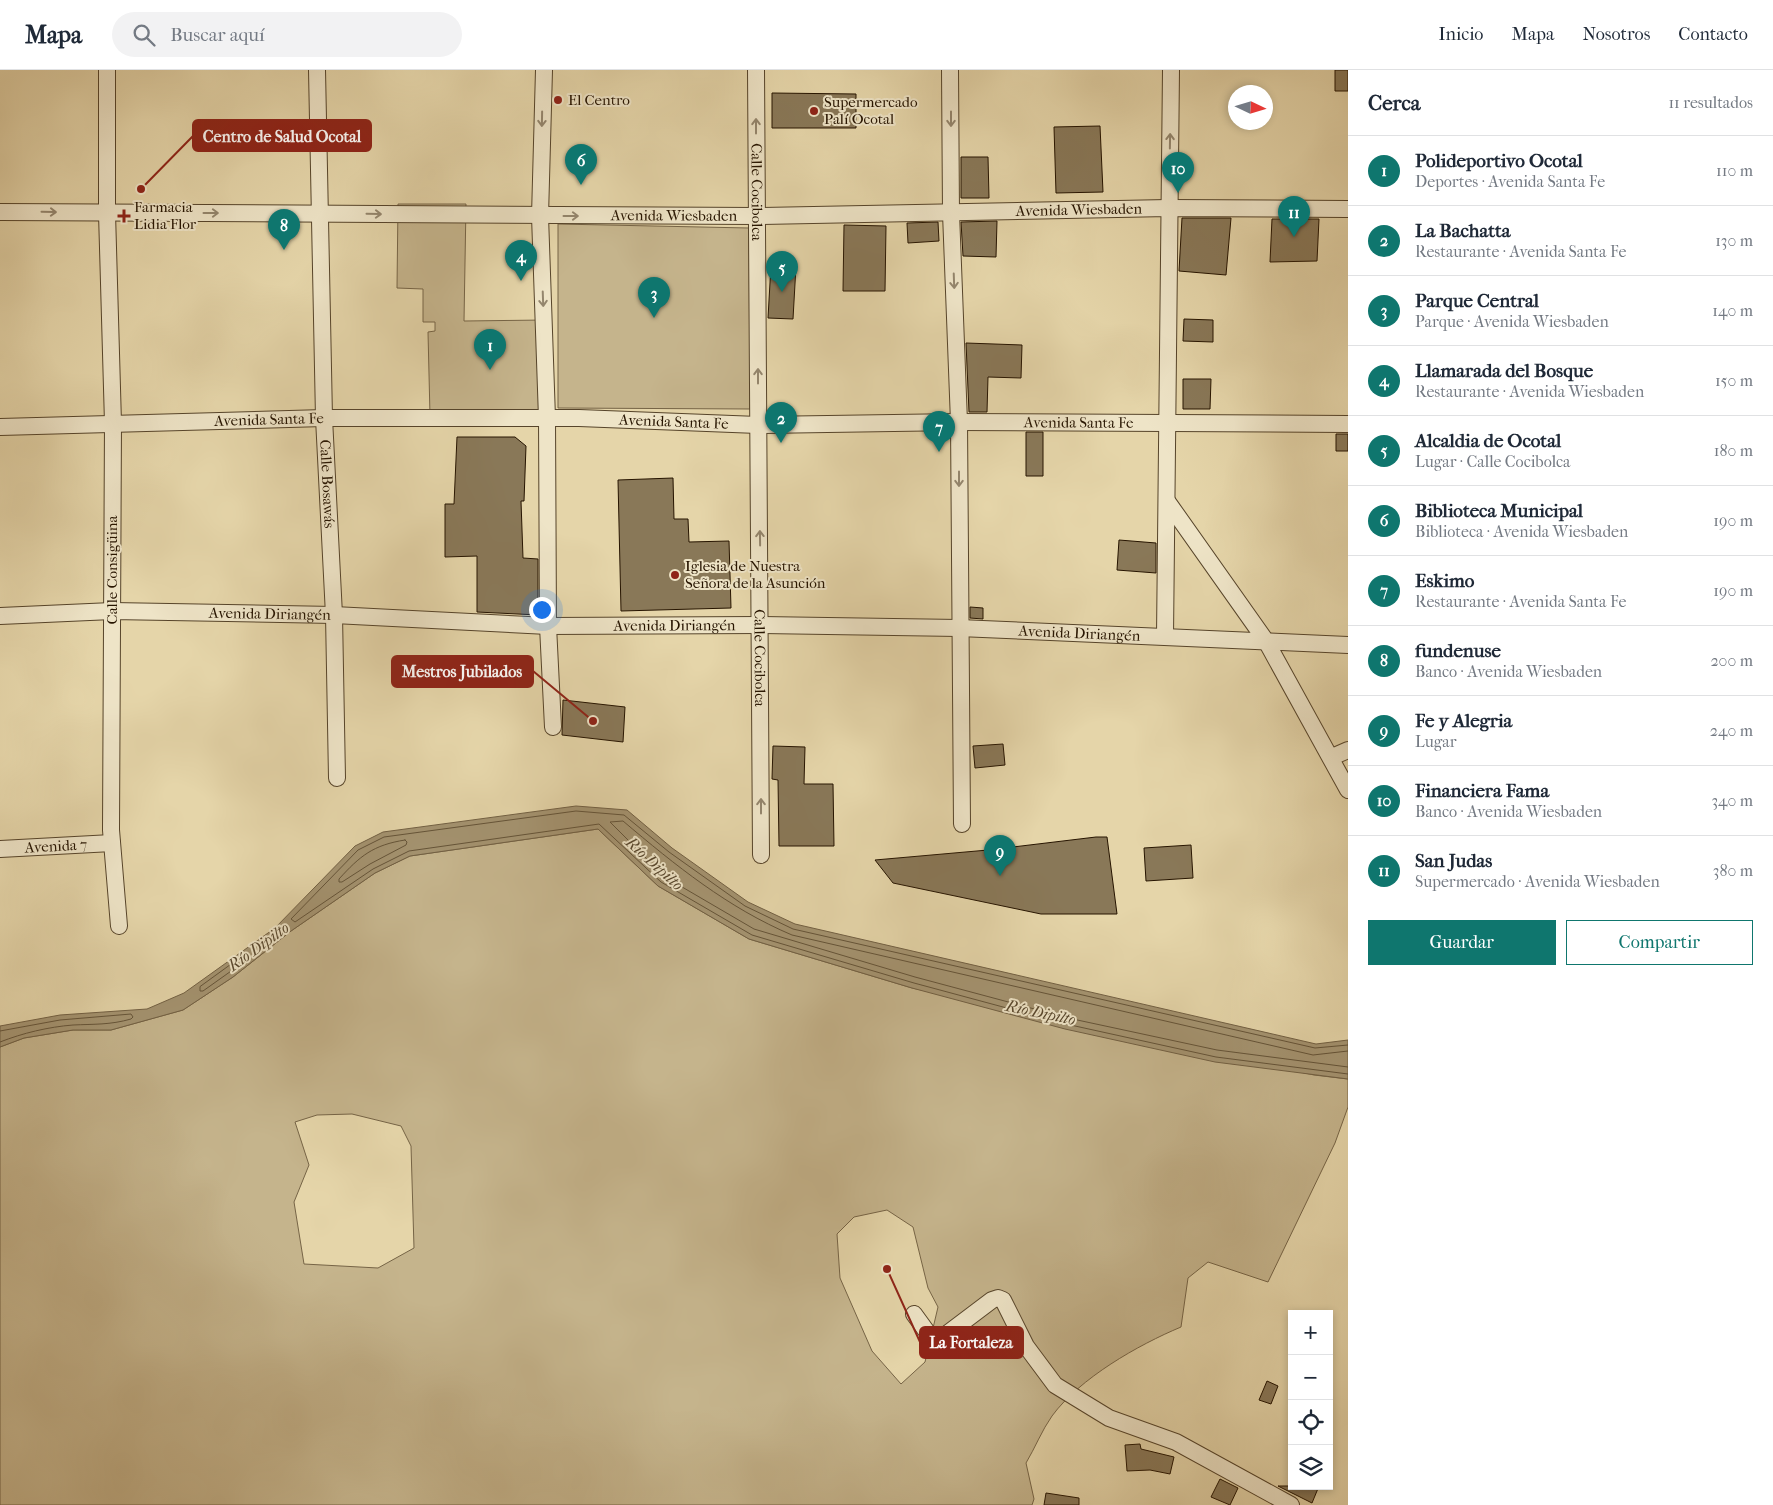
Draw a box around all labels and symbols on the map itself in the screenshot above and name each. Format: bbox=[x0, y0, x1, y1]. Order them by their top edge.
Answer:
north arrow bbox=[1228, 85, 1273, 130]
place label: El Centro bbox=[568, 91, 630, 109]
place label: Supermercado Palí Ocotal bbox=[824, 93, 918, 128]
marker: El Centro bbox=[552, 94, 564, 106]
marker: Supermercado Palí Ocotal bbox=[808, 105, 820, 117]
one-way arrow bbox=[538, 110, 547, 126]
one-way arrow bbox=[946, 110, 955, 126]
one-way arrow bbox=[751, 118, 761, 134]
callout: Centro de Salud Ocotal bbox=[193, 120, 371, 151]
text: Centro de Salud Ocotal bbox=[203, 127, 362, 146]
one-way arrow bbox=[1165, 134, 1174, 150]
street label: Calle Cocibolca bbox=[747, 143, 766, 242]
pin: 6 bbox=[565, 144, 597, 185]
pin: 10 bbox=[1162, 152, 1194, 193]
pin: 11 bbox=[1278, 196, 1310, 237]
place label: Farmacia Lidia Flor bbox=[134, 198, 197, 233]
street label: Avenida Wiesbaden bbox=[1015, 199, 1143, 220]
street label: Avenida Wiesbaden bbox=[610, 206, 738, 225]
one-way arrow bbox=[40, 208, 56, 217]
one-way arrow bbox=[202, 208, 219, 218]
pin: 8 bbox=[268, 209, 300, 250]
one-way arrow bbox=[365, 209, 381, 218]
marker: Farmacia Lidia Flor bbox=[118, 210, 130, 222]
one-way arrow bbox=[562, 211, 579, 221]
pin: 4 bbox=[505, 240, 537, 281]
pin: 5 bbox=[766, 251, 798, 292]
one-way arrow bbox=[949, 272, 959, 289]
pin: 3 bbox=[638, 277, 670, 318]
one-way arrow bbox=[538, 290, 547, 306]
pin: 1 bbox=[474, 329, 506, 370]
one-way arrow bbox=[753, 368, 763, 384]
pin: 2 bbox=[765, 402, 797, 443]
street label: Avenida Santa Fe bbox=[213, 409, 325, 430]
street label: Avenida Santa Fe bbox=[618, 411, 730, 433]
pin: 7 bbox=[923, 411, 955, 452]
street label: Avenida Santa Fe bbox=[1023, 413, 1134, 432]
street label: Calle Bosawás bbox=[316, 439, 339, 529]
one-way arrow bbox=[954, 470, 964, 486]
street label: Calle Consigüina bbox=[103, 514, 121, 624]
one-way arrow bbox=[755, 531, 764, 547]
place label: Iglesia de Nuestra Señora de la Asunción bbox=[685, 557, 826, 592]
marker: Iglesia de Nuestra Señora de la Asunción bbox=[669, 569, 681, 581]
your location bbox=[529, 597, 555, 623]
street label: Avenida Diriangén bbox=[208, 604, 331, 624]
street label: Calle Cocibolca bbox=[750, 609, 769, 708]
street label: Avenida Diriangén bbox=[613, 616, 736, 635]
street label: Avenida Diriangén bbox=[1017, 622, 1141, 645]
callout: Mestros Jubilados bbox=[392, 656, 533, 687]
text: Mestros Jubilados bbox=[401, 662, 522, 682]
one-way arrow bbox=[756, 798, 766, 814]
water label: Río Dipilto bbox=[621, 832, 688, 894]
street label: Avenida 7 bbox=[23, 835, 88, 857]
pin: 9 bbox=[984, 835, 1016, 876]
water label: Río Dipilto bbox=[223, 918, 293, 976]
water label: Río Dipilto bbox=[1003, 996, 1078, 1029]
callout: La Fortaleza bbox=[920, 1327, 1023, 1358]
text: La Fortaleza bbox=[929, 1333, 1013, 1352]

